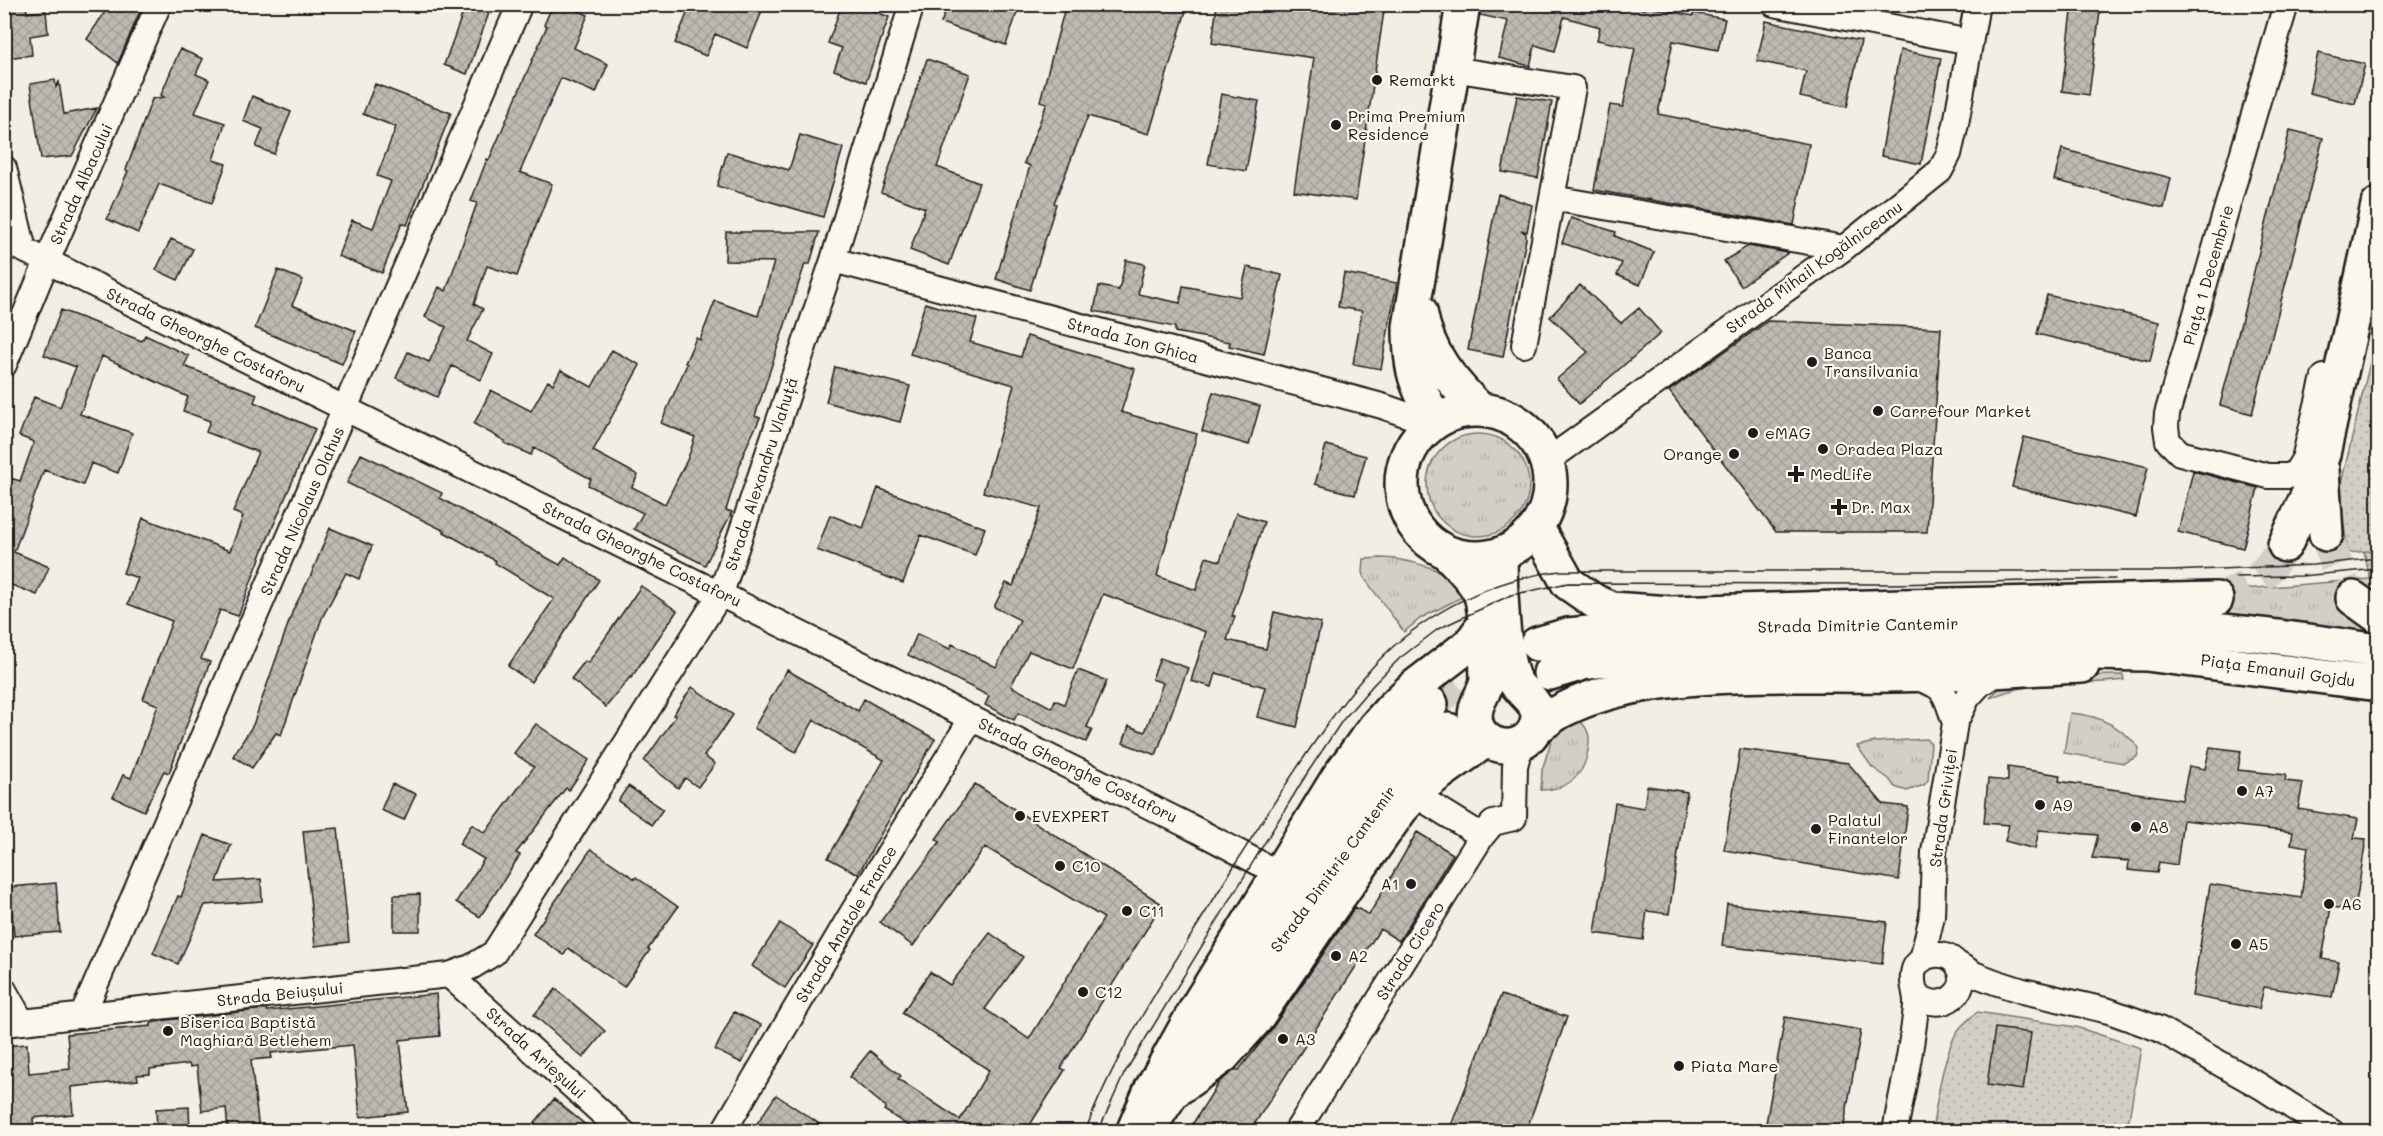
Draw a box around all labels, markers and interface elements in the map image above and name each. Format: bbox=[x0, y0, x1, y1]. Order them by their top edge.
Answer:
place label: Remarkt bbox=[1389, 69, 1455, 90]
marker: Remarkt bbox=[1370, 73, 1384, 87]
place label: Prima Premium Residence bbox=[1348, 105, 1465, 144]
marker: Prima Premium Residence bbox=[1329, 118, 1343, 132]
street label: Strada Albacului bbox=[44, 120, 117, 248]
street label: Strada Mihail Kogălniceanu bbox=[1721, 195, 1906, 338]
street label: Piața 1 Decembrie bbox=[2177, 202, 2239, 348]
street label: Strada Gheorghe Costaforu bbox=[103, 282, 309, 397]
street label: Strada Ion Ghica bbox=[1065, 312, 1201, 367]
place label: Banca Transilvania bbox=[1824, 342, 1919, 381]
marker: Banca Transilvania bbox=[1805, 355, 1819, 369]
street label: Strada Alexandru Vlahuță bbox=[719, 374, 803, 574]
place label: Carrefour Market bbox=[1890, 400, 2031, 421]
marker: Carrefour Market bbox=[1871, 404, 1885, 418]
place label: eMAG bbox=[1765, 422, 1811, 443]
street label: Strada Nicolaus Olahus bbox=[255, 423, 348, 599]
marker: eMAG bbox=[1746, 426, 1760, 440]
place label: Oradea Plaza bbox=[1835, 438, 1943, 459]
marker: Oradea Plaza bbox=[1816, 442, 1830, 456]
place label: Orange bbox=[1663, 443, 1722, 464]
marker: Orange bbox=[1727, 447, 1741, 461]
place label: MedLife bbox=[1810, 463, 1872, 484]
marker: MedLife bbox=[1787, 465, 1805, 483]
street label: Strada Gheorghe Costaforu bbox=[539, 496, 745, 611]
place label: Dr. Max bbox=[1851, 496, 1911, 517]
marker: Dr. Max bbox=[1832, 500, 1846, 514]
street label: Strada Dimitrie Cantemir bbox=[1757, 612, 1959, 637]
street label: Piața Emanuil Gojdu bbox=[2199, 648, 2357, 692]
street label: Strada Gheorghe Costaforu bbox=[975, 712, 1181, 827]
street label: Strada Griviței bbox=[1924, 747, 1962, 869]
place label: A7 bbox=[2254, 780, 2274, 801]
street label: Strada Dimitrie Cantemir bbox=[1265, 781, 1400, 956]
marker: A7 bbox=[2235, 784, 2249, 798]
place label: A9 bbox=[2052, 794, 2073, 815]
marker: A9 bbox=[2033, 798, 2047, 812]
place label: EVEXPERT bbox=[1032, 805, 1109, 826]
marker: EVEXPERT bbox=[1013, 809, 1027, 823]
place label: Palatul Finantelor bbox=[1828, 809, 1908, 848]
place label: A8 bbox=[2148, 816, 2169, 837]
marker: A8 bbox=[2129, 820, 2143, 834]
marker: Palatul Finantelor bbox=[1809, 822, 1823, 836]
street label: Strada Anatole France bbox=[790, 841, 901, 1006]
place label: C10 bbox=[1072, 855, 1101, 876]
marker: C10 bbox=[1053, 859, 1067, 873]
place label: A1 bbox=[1381, 873, 1399, 894]
marker: A1 bbox=[1404, 877, 1418, 891]
place label: A6 bbox=[2341, 893, 2362, 914]
street label: Strada Cicero bbox=[1371, 897, 1448, 1004]
marker: A6 bbox=[2322, 897, 2336, 911]
place label: C11 bbox=[1139, 900, 1165, 921]
marker: C11 bbox=[1120, 904, 1134, 918]
place label: A5 bbox=[2248, 933, 2268, 954]
marker: A5 bbox=[2229, 937, 2243, 951]
place label: A2 bbox=[1348, 945, 1368, 966]
marker: A2 bbox=[1329, 949, 1343, 963]
street label: Strada Beiușului bbox=[216, 976, 344, 1012]
place label: C12 bbox=[1095, 981, 1123, 1002]
marker: C12 bbox=[1076, 985, 1090, 999]
street label: Strada Arieșului bbox=[481, 1002, 591, 1104]
place label: Biserica Baptistă Maghiară Betlehem bbox=[180, 1011, 332, 1050]
marker: Biserica Baptistă Maghiară Betlehem bbox=[161, 1024, 175, 1038]
place label: A3 bbox=[1295, 1028, 1315, 1049]
marker: A3 bbox=[1276, 1032, 1290, 1046]
place label: Piata Mare bbox=[1691, 1055, 1778, 1076]
marker: Piata Mare bbox=[1672, 1059, 1686, 1073]

